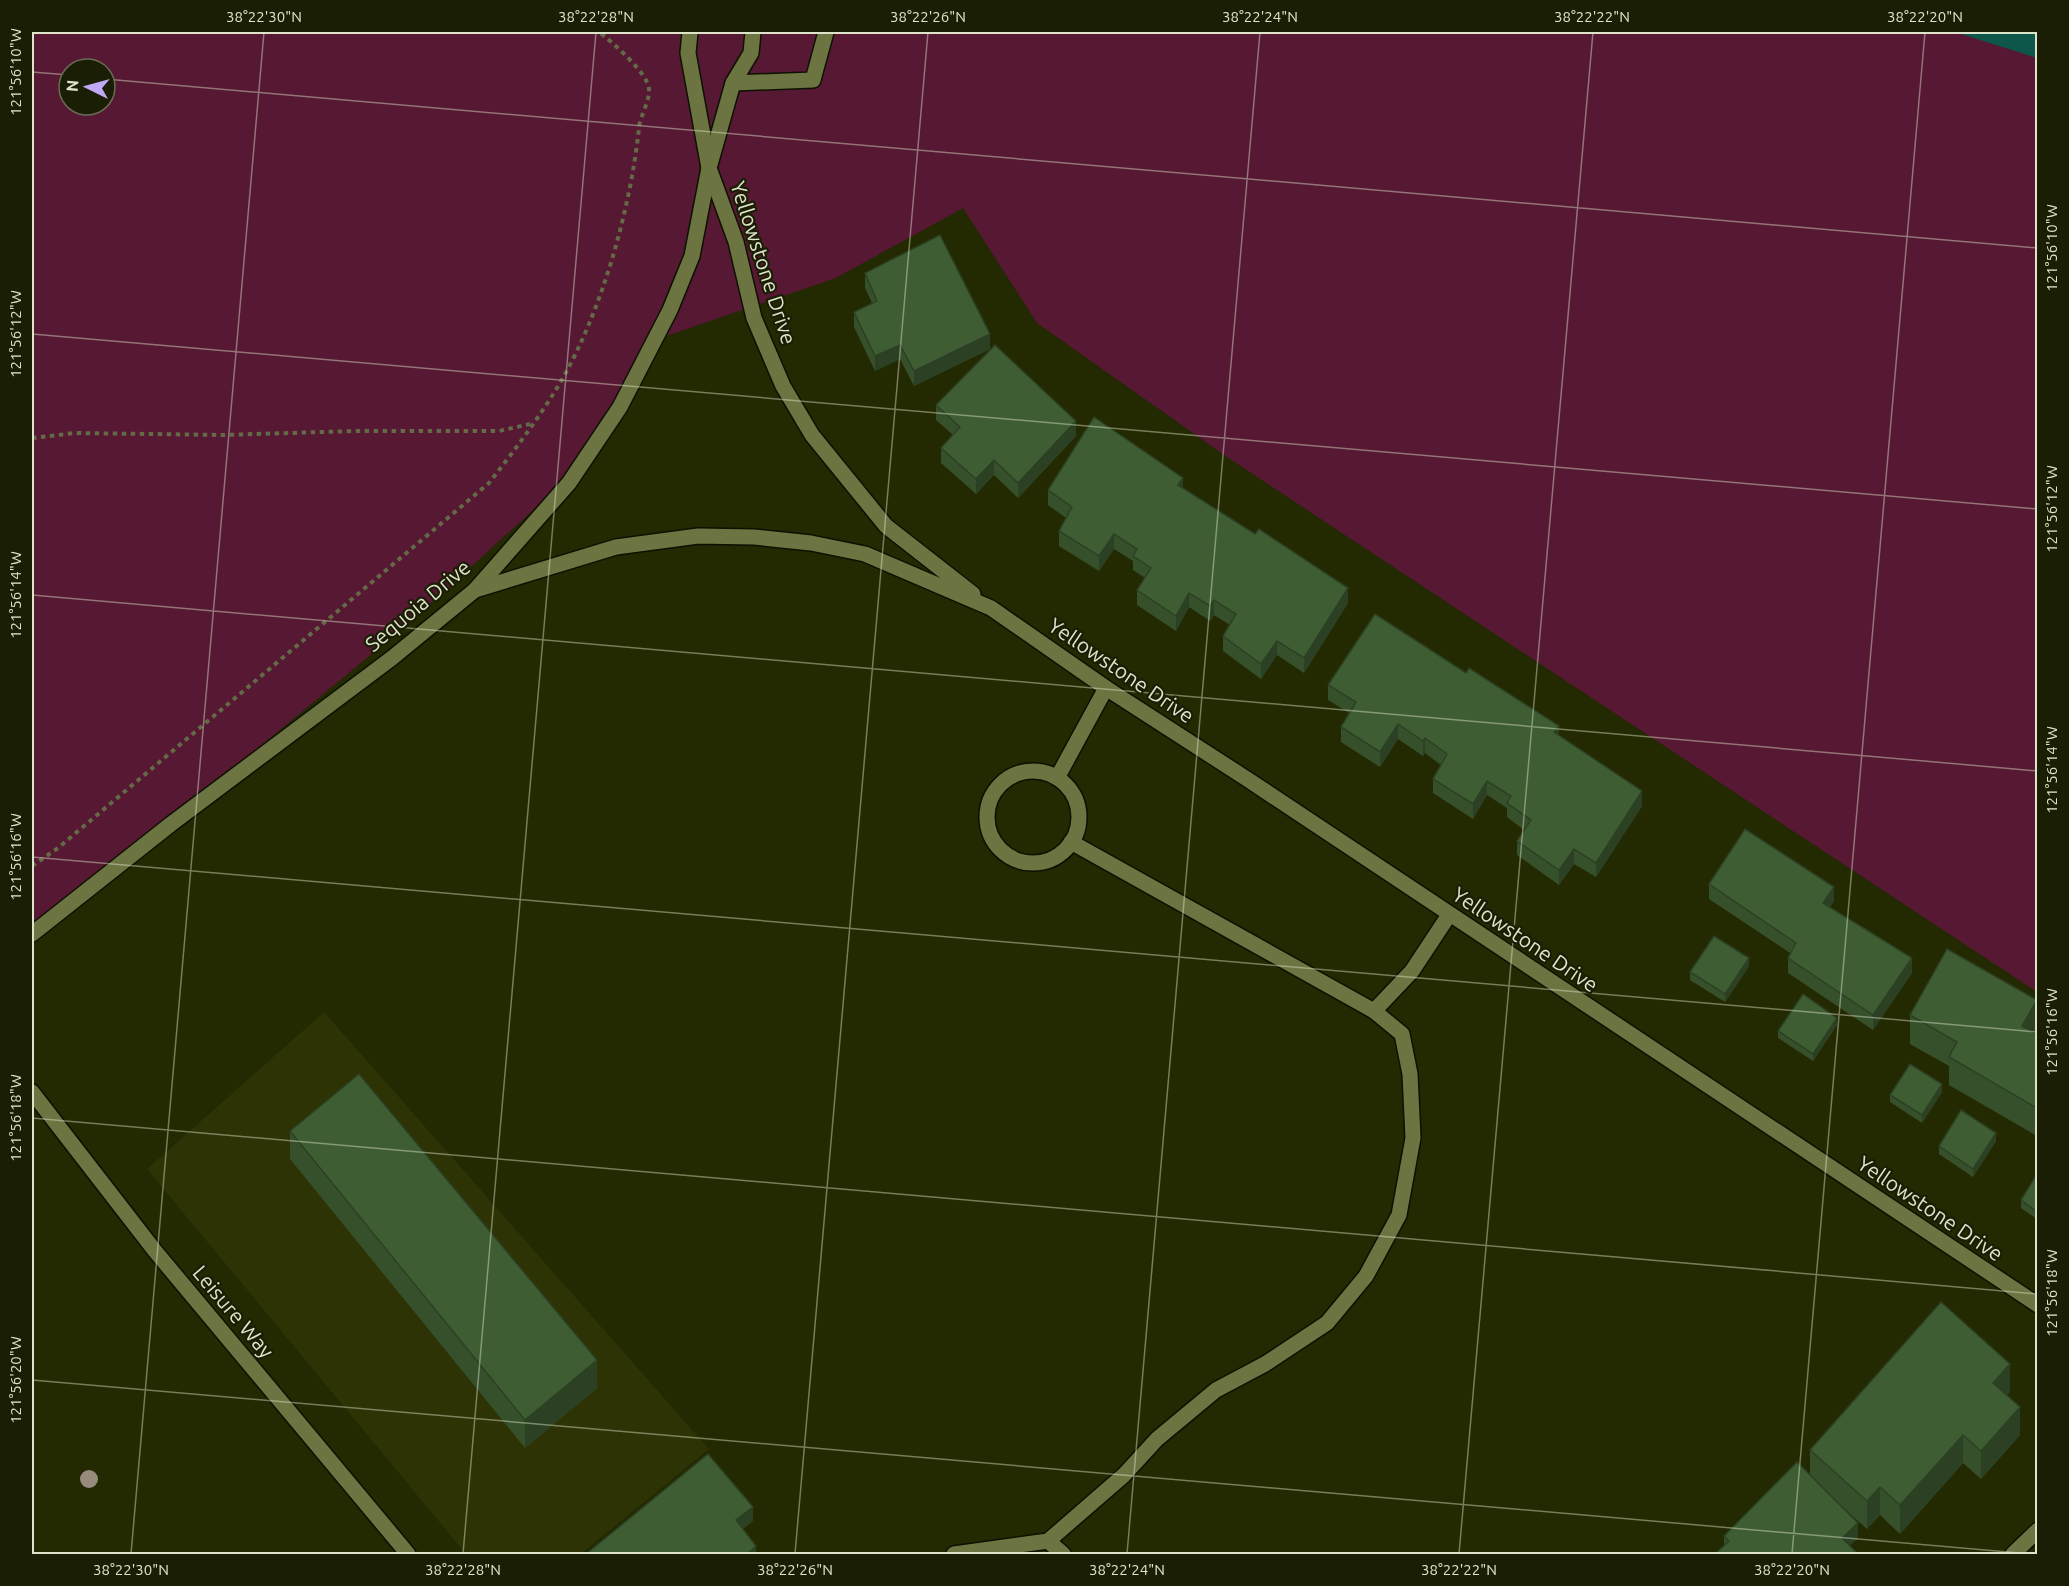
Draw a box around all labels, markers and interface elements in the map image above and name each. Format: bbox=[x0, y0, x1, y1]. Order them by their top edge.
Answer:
text: 38°22'30"N bbox=[226, 8, 302, 25]
text: 38°22'28"N bbox=[558, 8, 634, 25]
text: 38°22'26"N bbox=[890, 8, 966, 25]
text: 38°22'24"N bbox=[1222, 8, 1298, 25]
text: 38°22'22"N bbox=[1554, 8, 1630, 25]
text: 38°22'20"N bbox=[1887, 8, 1963, 25]
text: 121°56'10"W bbox=[7, 28, 24, 116]
north arrow bbox=[57, 57, 117, 117]
text: N bbox=[63, 79, 82, 92]
street label: Yellowstone Drive bbox=[726, 178, 802, 347]
text: 121°56'10"W bbox=[2043, 204, 2060, 292]
text: 121°56'12"W bbox=[7, 290, 24, 378]
text: 121°56'12"W bbox=[2043, 465, 2060, 553]
text: 121°56'14"W bbox=[7, 551, 24, 639]
street label: Sequoia Drive bbox=[360, 554, 475, 656]
street label: Yellowstone Drive bbox=[1044, 613, 1199, 728]
text: 121°56'14"W bbox=[2043, 726, 2060, 814]
text: 121°56'16"W bbox=[7, 813, 24, 901]
street label: Yellowstone Drive bbox=[1448, 882, 1603, 997]
text: 121°56'16"W bbox=[2043, 988, 2060, 1076]
text: 121°56'18"W bbox=[7, 1074, 24, 1162]
street label: Yellowstone Drive bbox=[1853, 1151, 2008, 1266]
text: 121°56'18"W bbox=[2043, 1249, 2060, 1337]
street label: Leisure Way bbox=[188, 1260, 279, 1362]
text: 121°56'20"W bbox=[7, 1336, 24, 1424]
text: 38°22'30"N bbox=[93, 1561, 169, 1578]
text: 38°22'28"N bbox=[425, 1561, 501, 1578]
text: 38°22'26"N bbox=[757, 1561, 833, 1578]
text: 38°22'24"N bbox=[1089, 1561, 1165, 1578]
text: 38°22'22"N bbox=[1421, 1561, 1497, 1578]
text: 38°22'20"N bbox=[1754, 1561, 1830, 1578]

